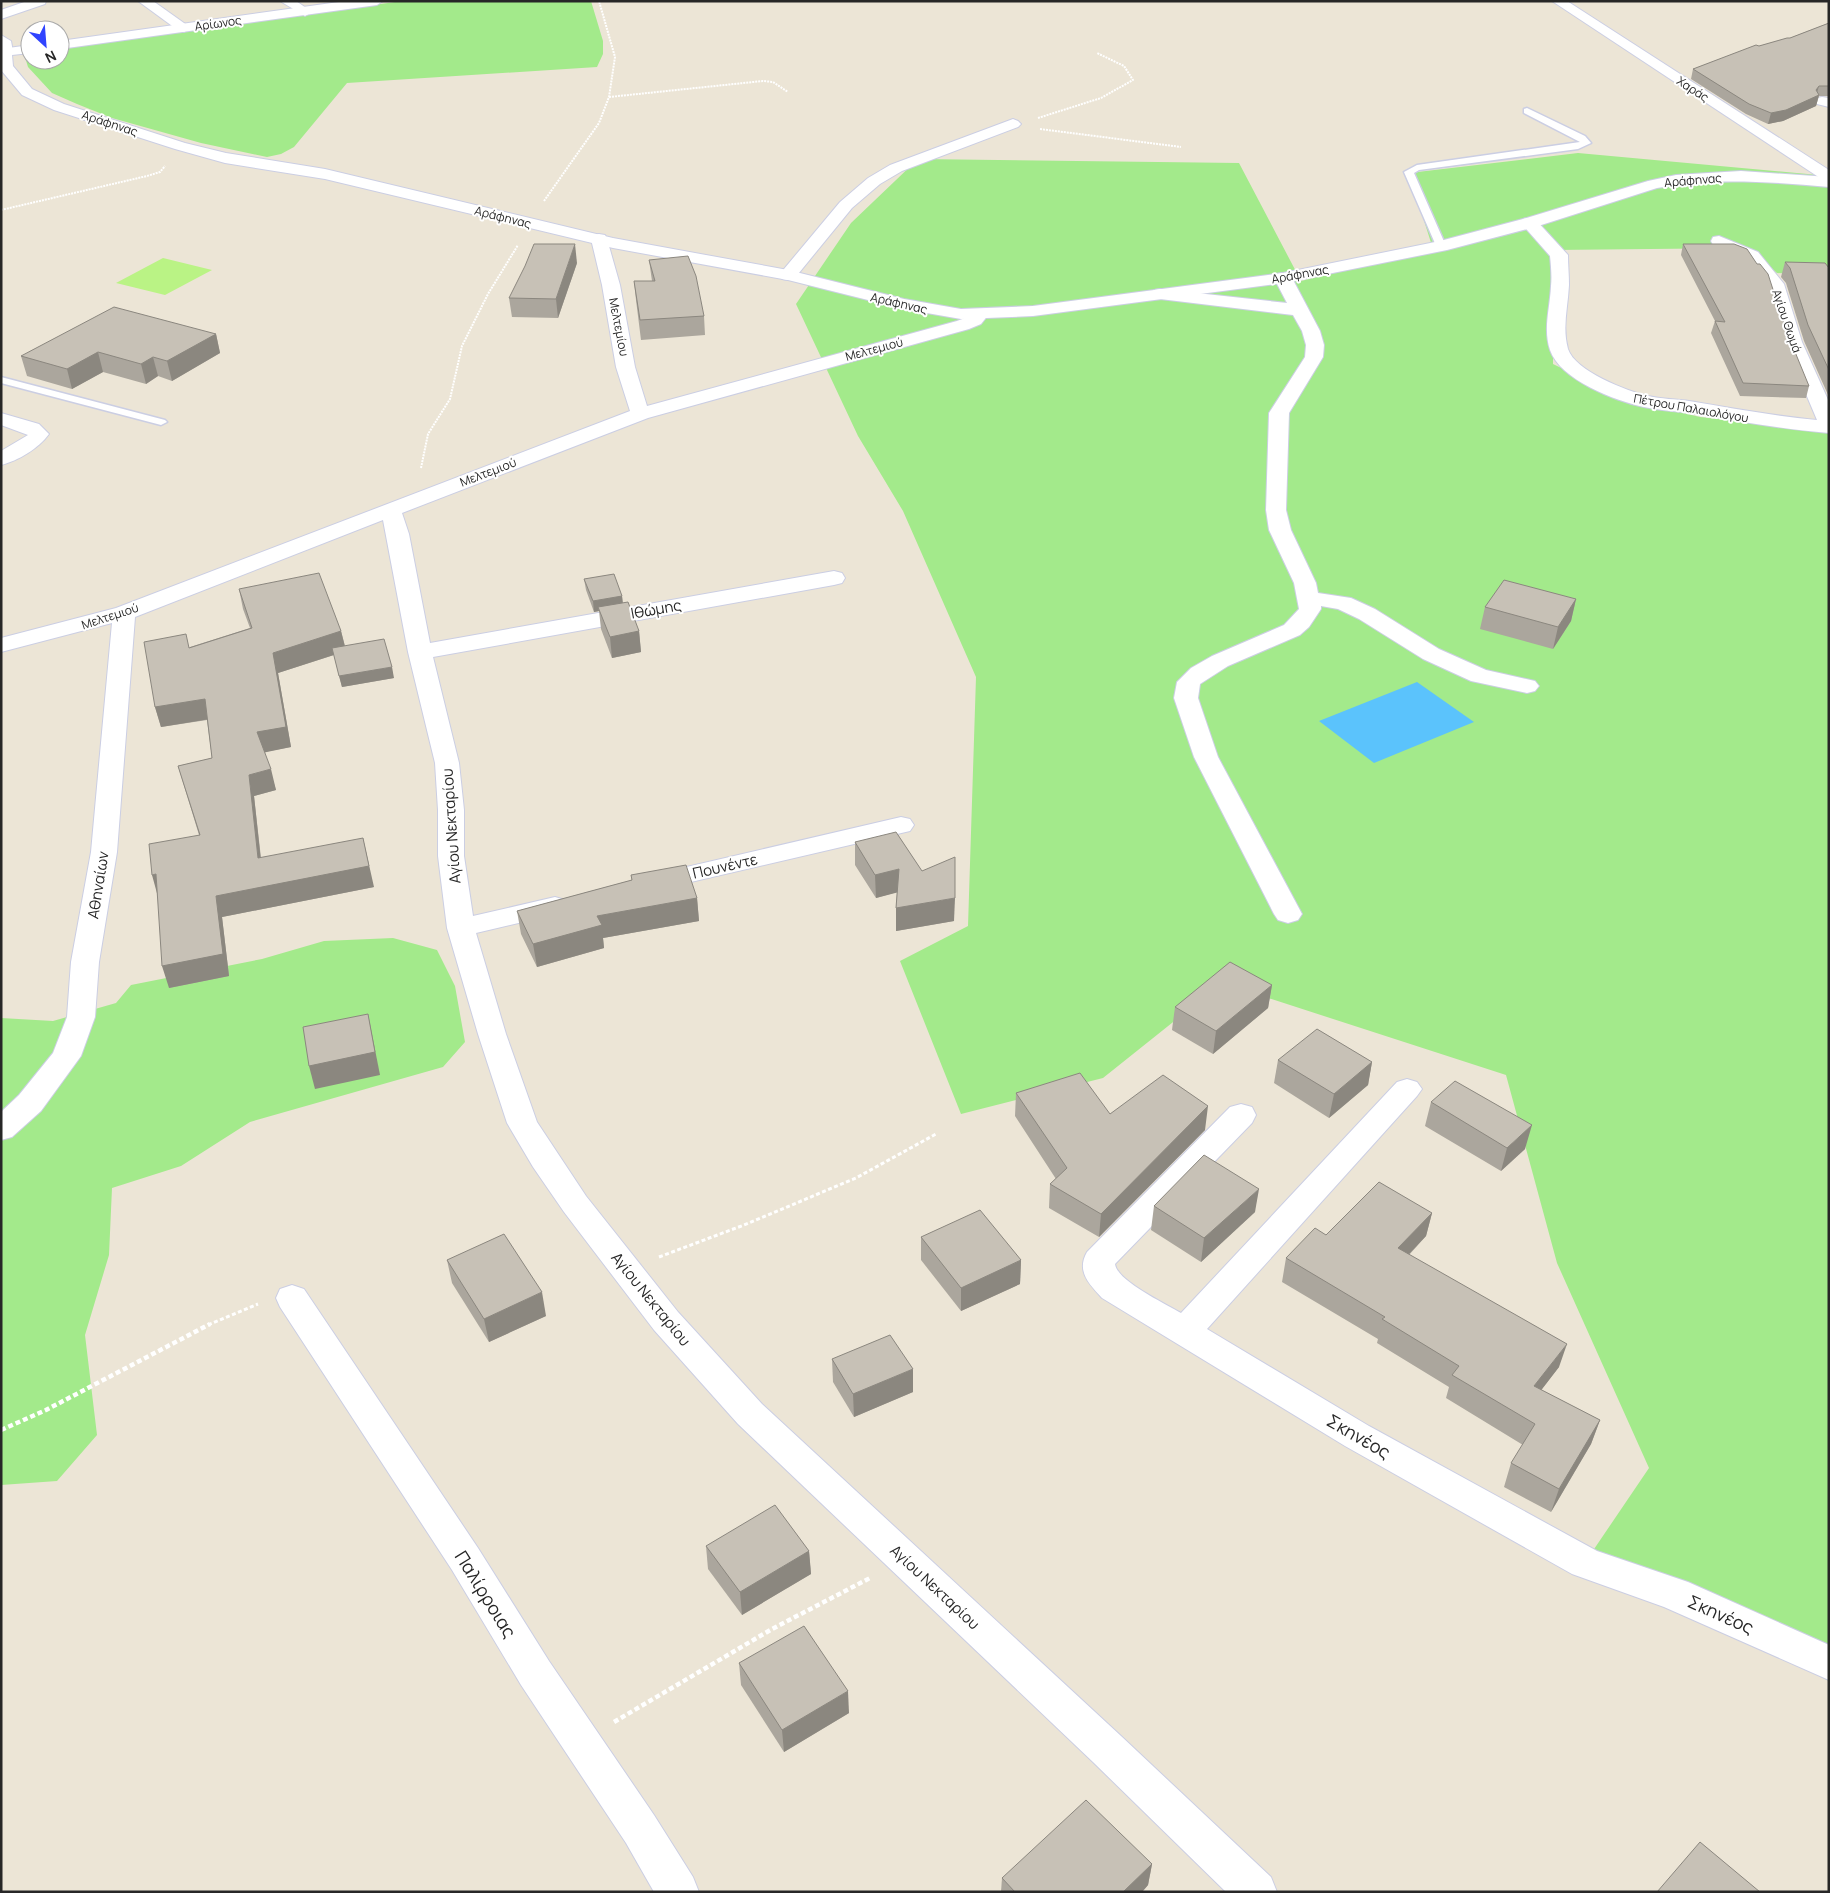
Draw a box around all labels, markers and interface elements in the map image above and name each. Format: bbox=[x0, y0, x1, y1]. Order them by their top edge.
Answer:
street label: Αρίωνος bbox=[193, 11, 243, 35]
north arrow bbox=[20, 20, 70, 70]
text: N bbox=[42, 46, 60, 68]
street label: Χαράς bbox=[1673, 72, 1713, 106]
street label: Αράφηνας bbox=[80, 106, 140, 140]
street label: Αράφηνας bbox=[1663, 169, 1723, 191]
street label: Αράφηνας bbox=[473, 202, 533, 232]
street label: Αράφηνας bbox=[1270, 261, 1330, 287]
street label: Αγίου Θωμά bbox=[1768, 287, 1806, 355]
street label: Αράφηνας bbox=[869, 288, 929, 318]
street label: Μελτεμίου bbox=[605, 296, 633, 358]
street label: Μελτεμιού bbox=[843, 333, 905, 365]
street label: Πέτρου Παλαιολόγου bbox=[1632, 390, 1750, 426]
street label: Μελτεμιού bbox=[457, 453, 519, 491]
street label: Ιθώμης bbox=[629, 594, 683, 624]
street label: Μελτεμιού bbox=[79, 599, 141, 633]
street label: Αγίου Νεκταρίου bbox=[437, 768, 465, 884]
street label: Πουνέντε bbox=[690, 848, 760, 884]
street label: Αθηναίων bbox=[82, 849, 114, 920]
street label: Αγίου Νεκταρίου bbox=[607, 1248, 695, 1350]
street label: Σκηνέος bbox=[1323, 1408, 1395, 1464]
street label: Αγίου Νεκταρίου bbox=[886, 1540, 984, 1634]
street label: Παλίρροιας bbox=[450, 1546, 522, 1642]
street label: Σκηνέος bbox=[1684, 1589, 1758, 1639]

